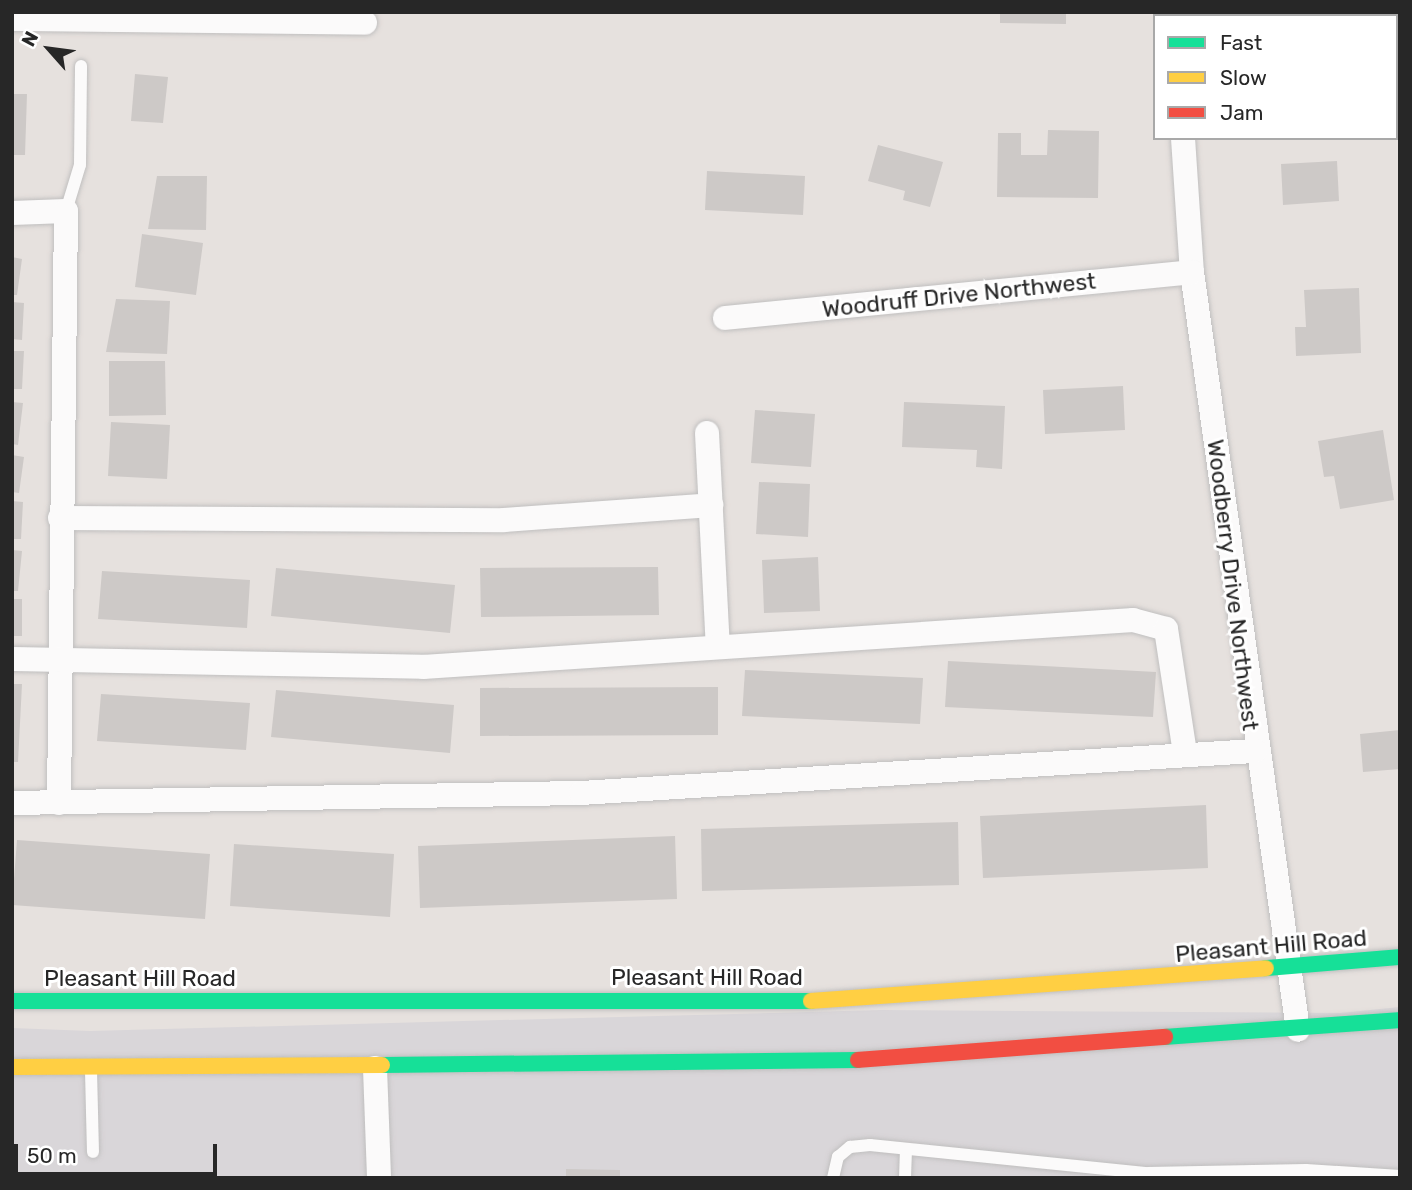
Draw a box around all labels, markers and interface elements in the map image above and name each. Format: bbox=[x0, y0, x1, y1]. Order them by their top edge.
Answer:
north arrow bbox=[14, 14, 84, 84]
legend bbox=[1153, 14, 1398, 140]
text: N bbox=[17, 27, 43, 50]
text: Fast bbox=[1220, 30, 1262, 55]
text: Slow bbox=[1220, 65, 1267, 90]
text: Jam bbox=[1220, 100, 1264, 125]
street label: Woodruff Drive Northwest bbox=[821, 267, 1097, 323]
street label: Woodberry Drive Northwest bbox=[1201, 437, 1265, 733]
street label: Pleasant Hill Road bbox=[1174, 924, 1368, 968]
street label: Pleasant Hill Road bbox=[611, 963, 803, 991]
street label: Pleasant Hill Road bbox=[44, 964, 236, 992]
scale bar bbox=[18, 1130, 220, 1174]
text: 50 m bbox=[27, 1143, 77, 1168]

